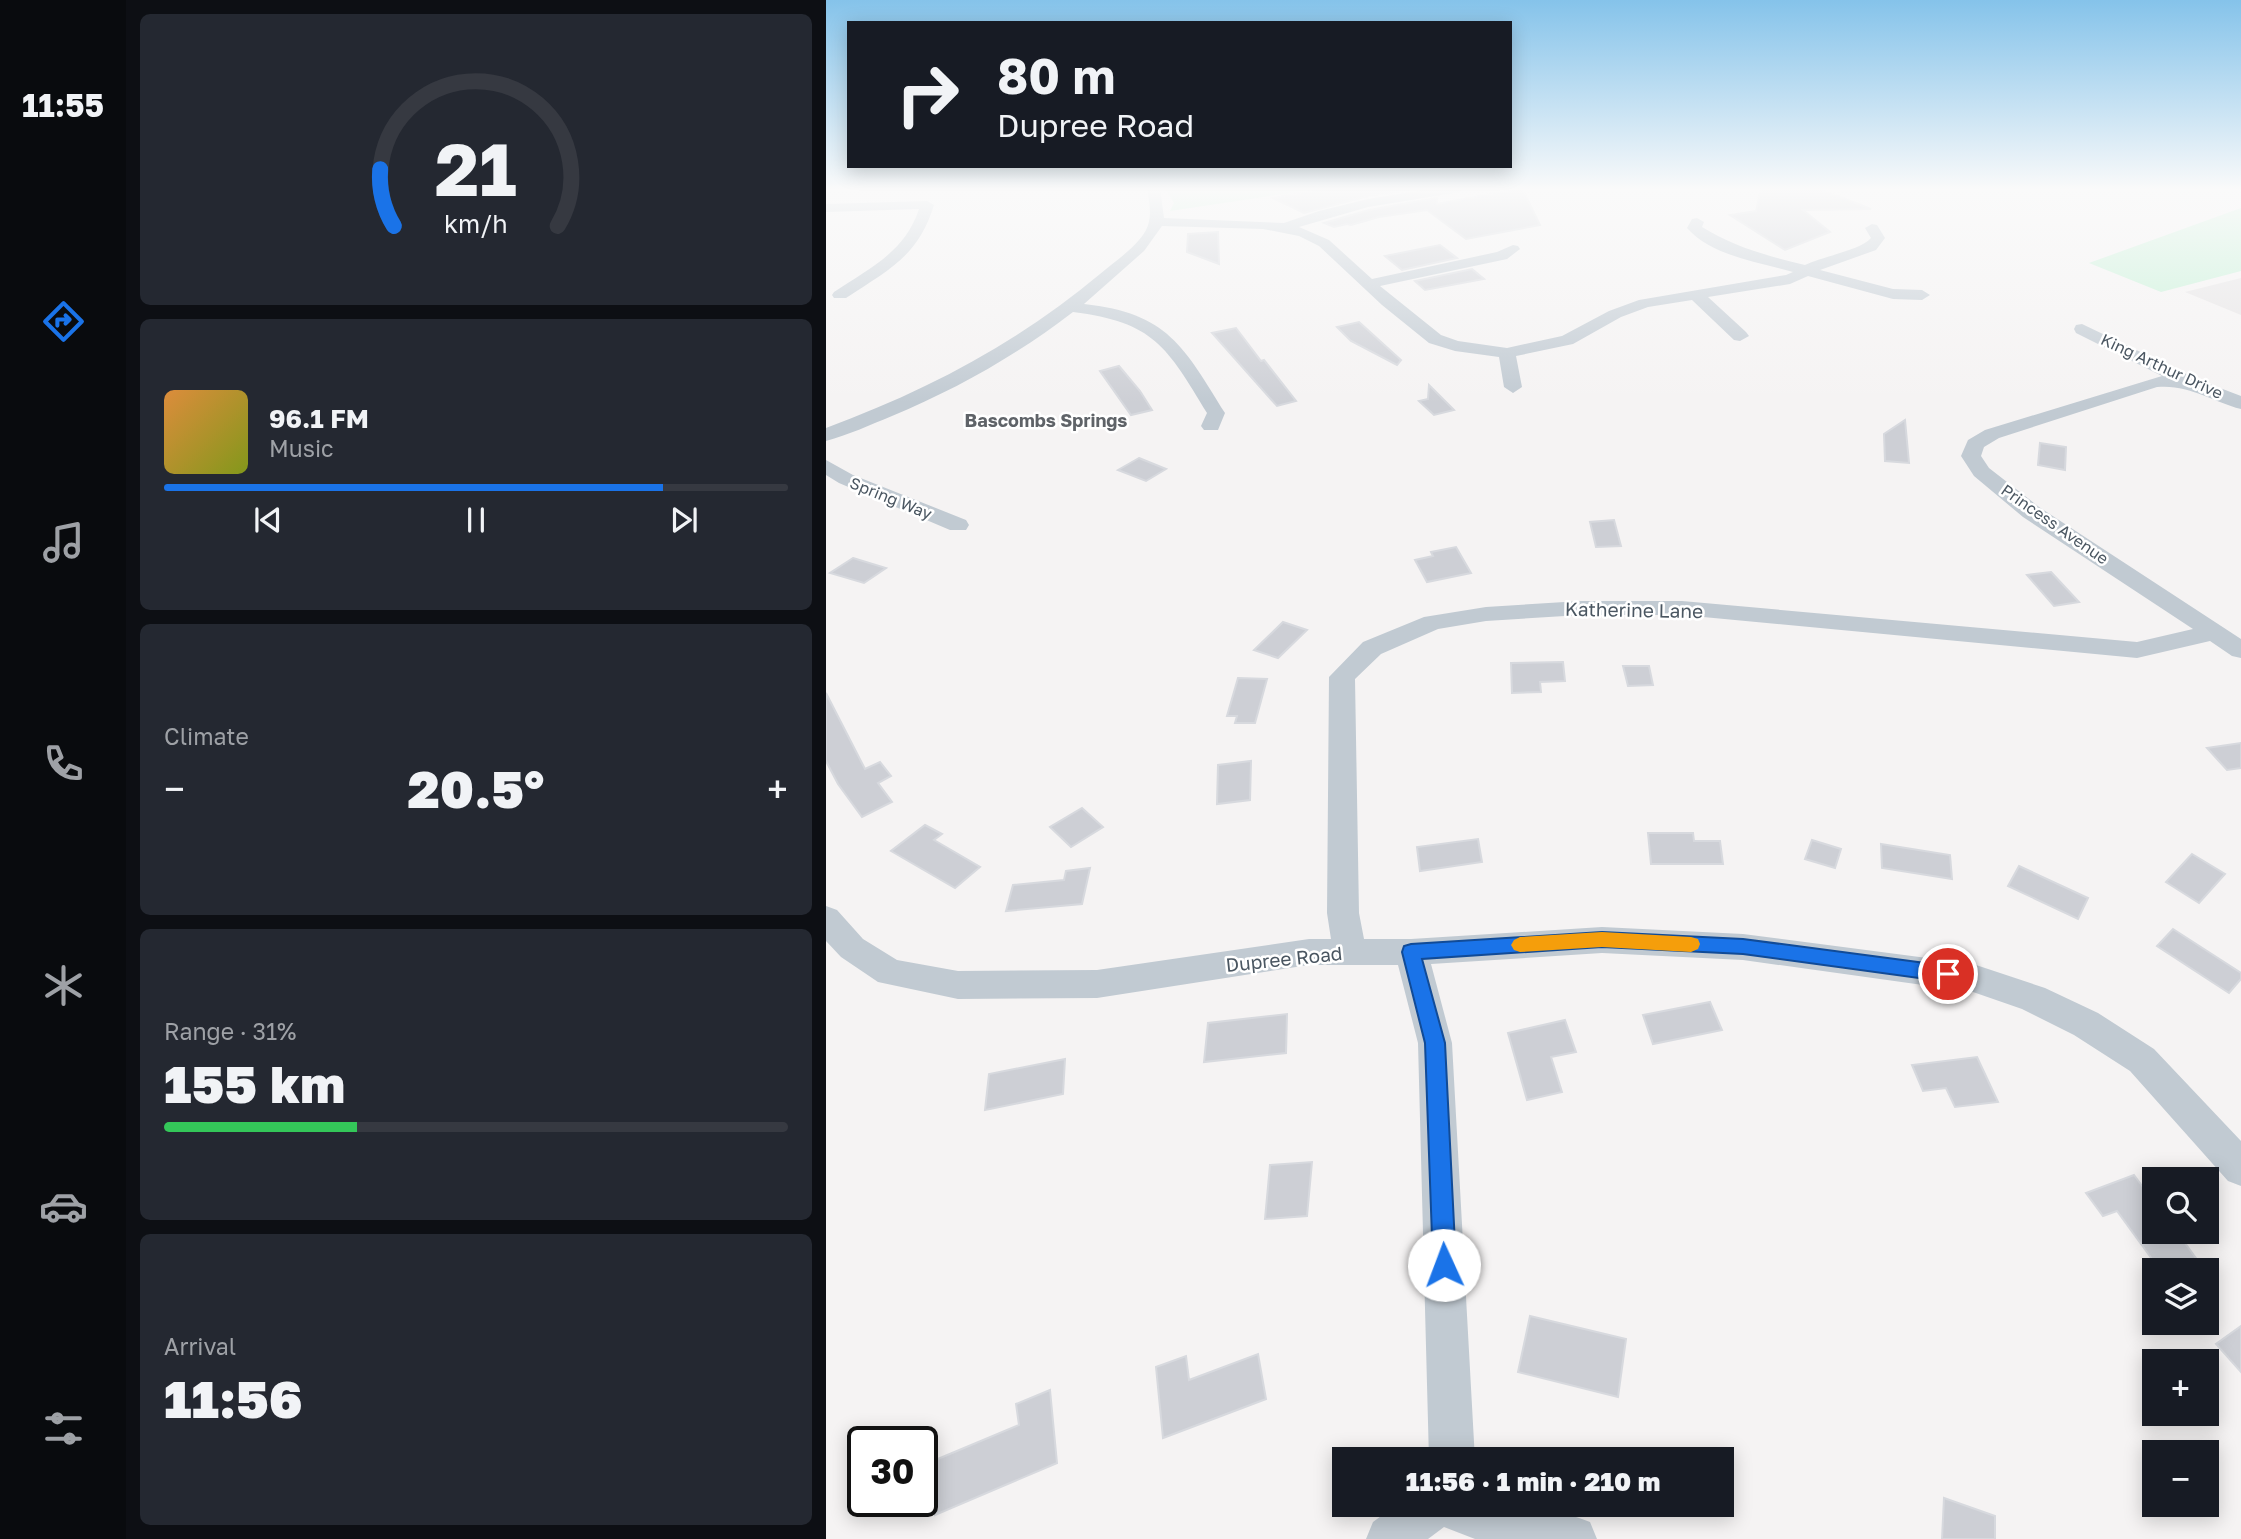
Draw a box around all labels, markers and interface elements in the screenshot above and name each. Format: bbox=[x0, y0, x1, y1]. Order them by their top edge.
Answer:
text: 80 m bbox=[997, 46, 1115, 105]
icon: right bbox=[882, 49, 973, 140]
text: 11:55 bbox=[22, 86, 104, 124]
text: Dupree Road bbox=[997, 106, 1194, 144]
text: 21 bbox=[435, 125, 517, 212]
text: km/h bbox=[444, 207, 508, 238]
icon: directions bbox=[39, 297, 88, 346]
street label: King Arthur Drive bbox=[2098, 329, 2226, 403]
text: 96.1 FM bbox=[269, 403, 369, 434]
district label: Bascombs Springs bbox=[965, 409, 1127, 431]
text: Music bbox=[269, 434, 334, 462]
street label: Spring Way bbox=[847, 472, 935, 524]
street label: Princess Avenue bbox=[1998, 480, 2112, 568]
icon: previous bbox=[249, 501, 287, 539]
icon: pause bbox=[457, 501, 495, 539]
icon: next bbox=[665, 501, 703, 539]
icon: music bbox=[39, 518, 88, 567]
street label: Katherine Lane bbox=[1565, 597, 1703, 622]
text: Climate bbox=[164, 722, 249, 750]
icon: phone bbox=[39, 739, 88, 788]
text: 20.5° bbox=[408, 757, 544, 819]
text: − bbox=[164, 766, 185, 811]
text: + bbox=[767, 766, 788, 811]
street label: Dupree Road bbox=[1225, 941, 1343, 976]
pin bbox=[1918, 944, 1978, 1004]
icon: arrive bbox=[1929, 955, 1967, 993]
icon: climate bbox=[39, 961, 88, 1010]
text: Range · 31% bbox=[164, 1017, 296, 1045]
text: 155 km bbox=[164, 1052, 345, 1114]
map controls bbox=[2142, 1167, 2219, 1517]
button: search bbox=[2142, 1167, 2219, 1244]
icon: car bbox=[39, 1182, 88, 1231]
position arrow bbox=[1407, 1228, 1481, 1302]
button: layers bbox=[2142, 1258, 2219, 1335]
text: Arrival bbox=[164, 1332, 236, 1360]
button: + bbox=[2142, 1349, 2219, 1426]
text: 11:56 bbox=[164, 1367, 303, 1429]
icon: filters bbox=[39, 1404, 88, 1453]
speed limit sign: 30 bbox=[847, 1426, 938, 1517]
button: − bbox=[2142, 1440, 2219, 1517]
text: 11:56 · 1 min · 210 m bbox=[1406, 1466, 1660, 1497]

